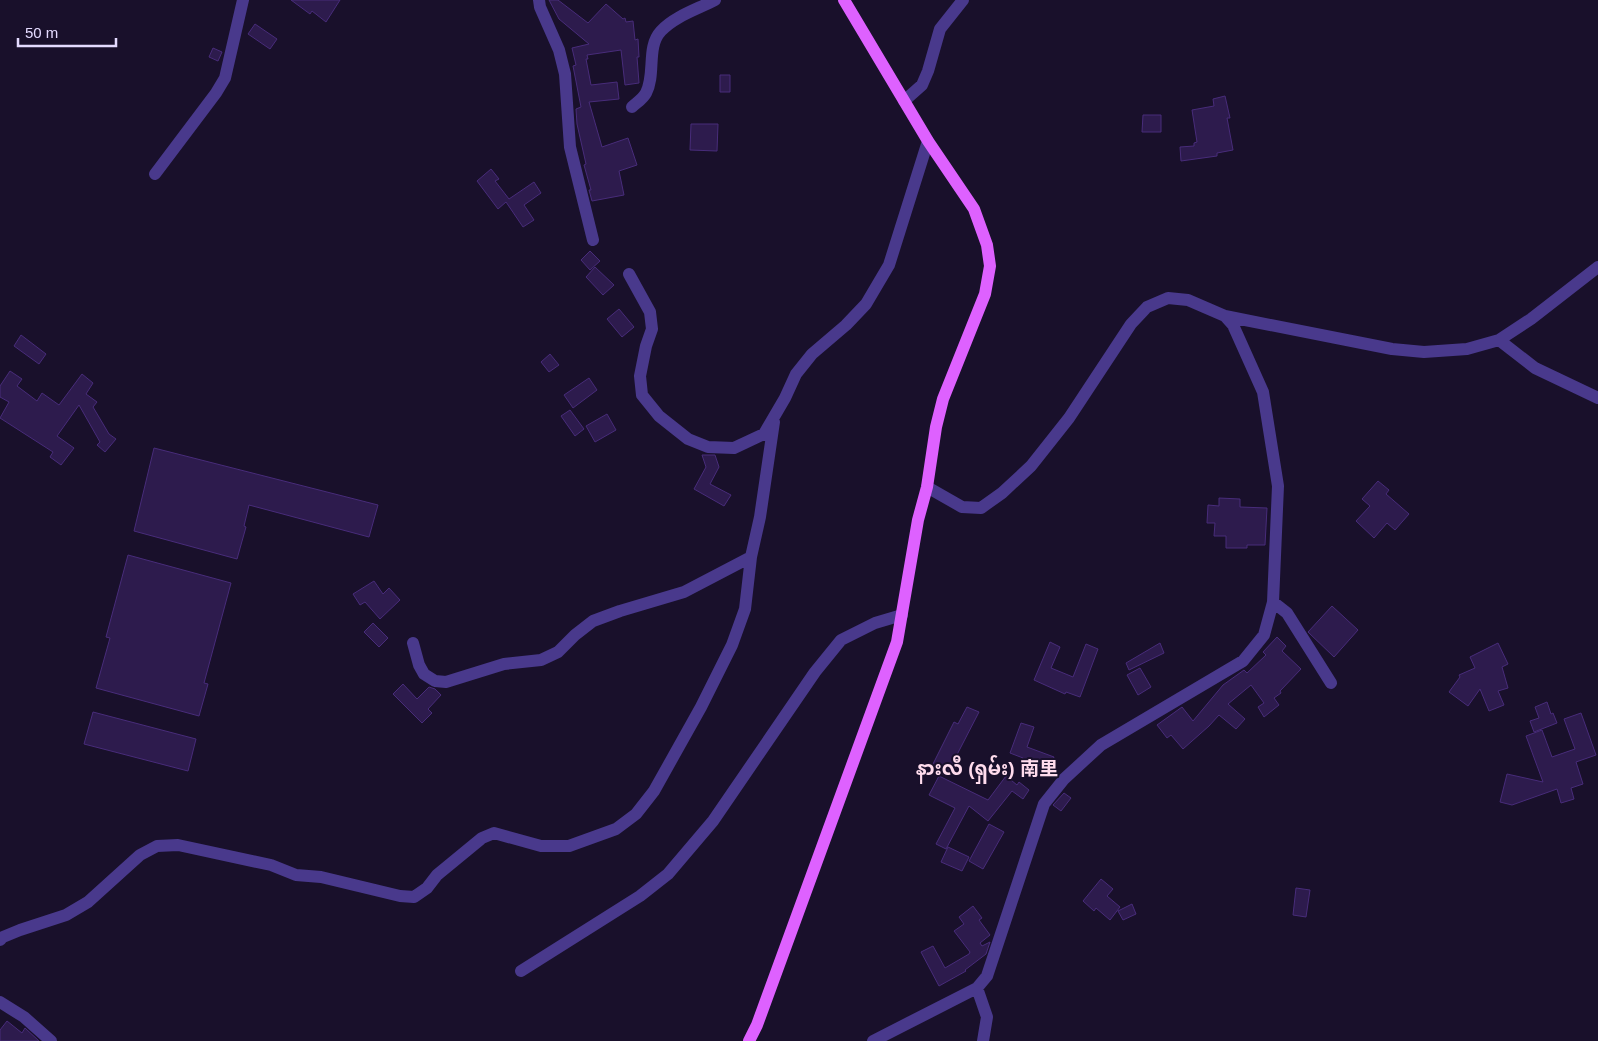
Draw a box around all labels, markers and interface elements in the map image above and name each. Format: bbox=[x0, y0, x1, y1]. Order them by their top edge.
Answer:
scale bar bbox=[18, 15, 115, 47]
text: 50 m bbox=[25, 24, 58, 41]
district label: နားလီ (ရှမ်း) 南里 bbox=[916, 755, 1058, 784]

